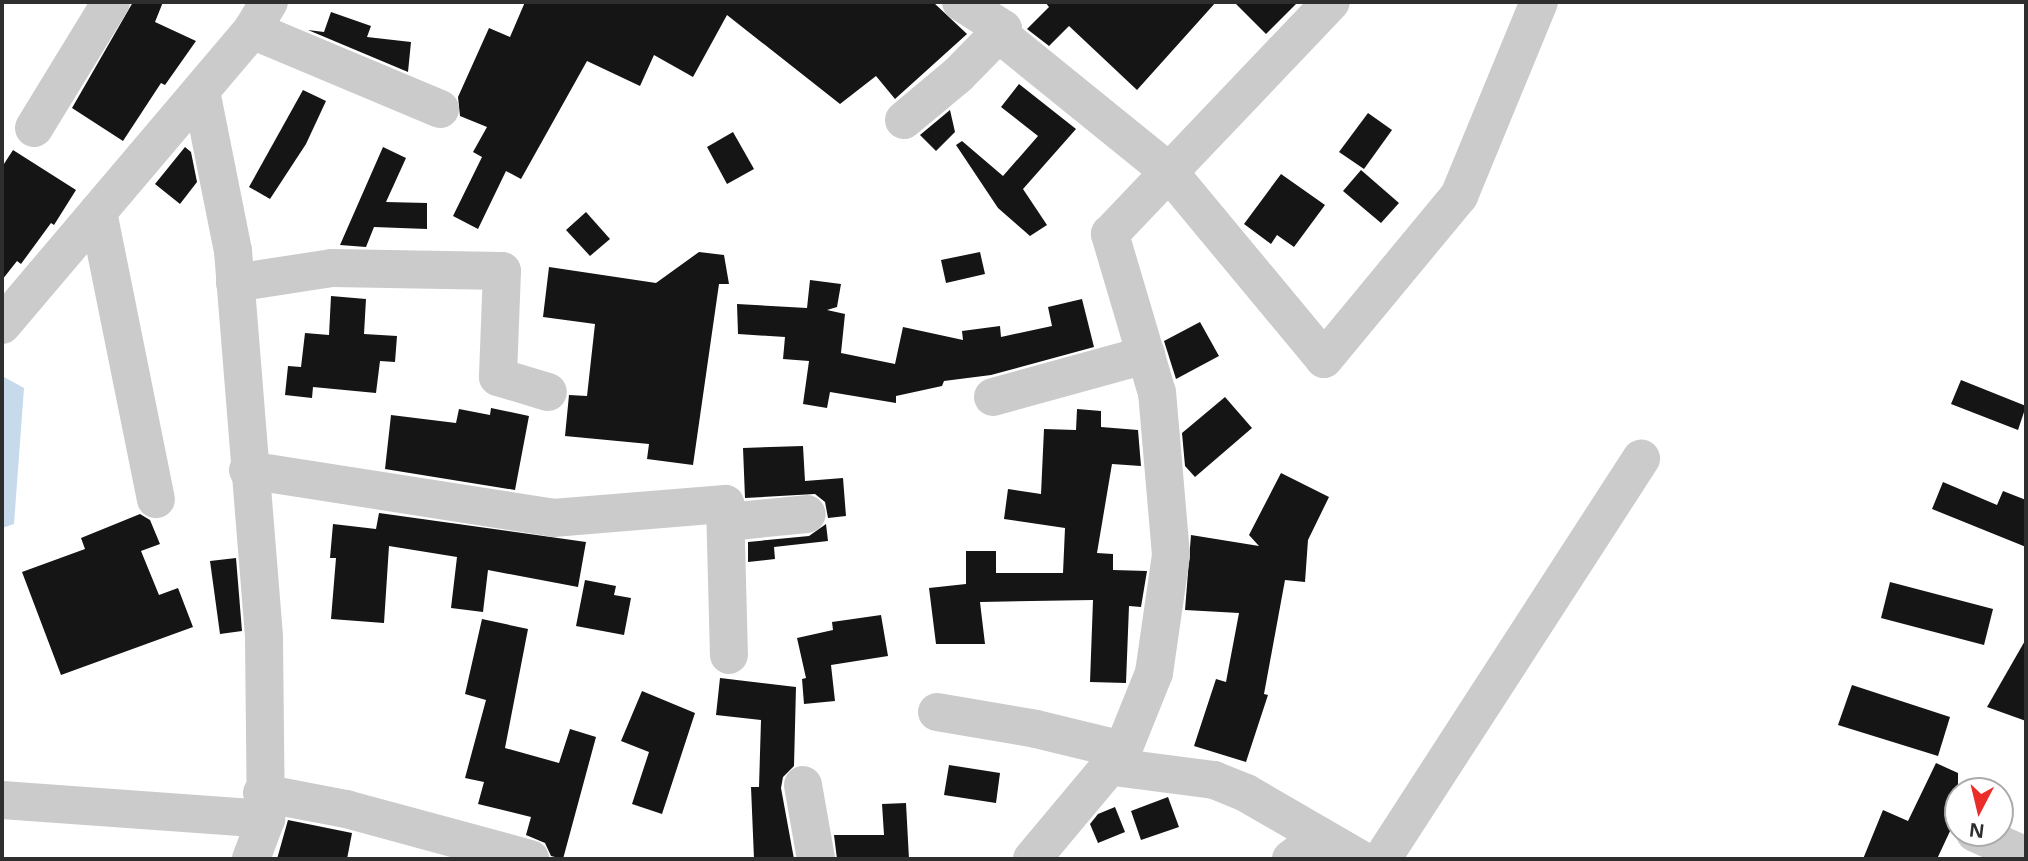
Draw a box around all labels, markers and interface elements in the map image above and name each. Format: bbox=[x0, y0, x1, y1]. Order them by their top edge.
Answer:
north arrow bbox=[1944, 777, 2014, 847]
text: N bbox=[1967, 817, 1986, 845]

